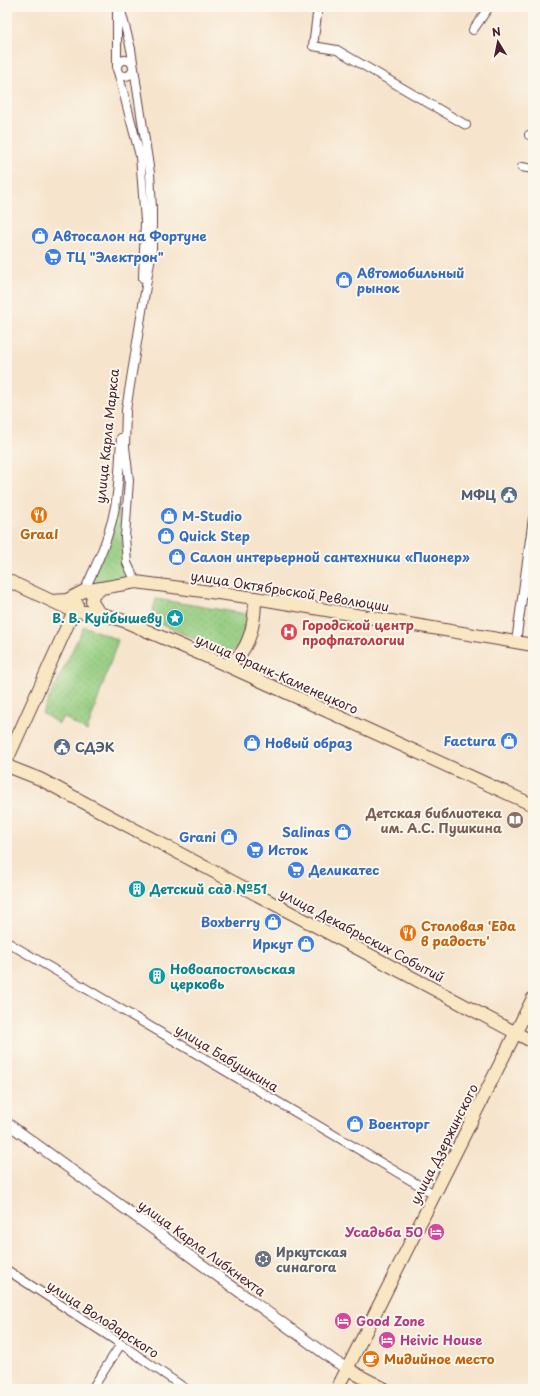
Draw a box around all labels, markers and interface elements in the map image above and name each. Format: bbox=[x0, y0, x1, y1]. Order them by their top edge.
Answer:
north arrow bbox=[478, 22, 518, 62]
text: N bbox=[490, 22, 502, 41]
shop icon: Автосалон на Фортуне bbox=[30, 226, 50, 246]
place label: Автосалон на Фортуне bbox=[53, 226, 207, 245]
supermarket icon: ТЦ "Электрон" bbox=[43, 247, 63, 267]
place label: ТЦ "Электрон" bbox=[66, 247, 164, 266]
place label: Автомобильный рынок bbox=[357, 263, 465, 297]
shop icon: Автомобильный рынок bbox=[334, 270, 354, 290]
street label: улица Карла Маркса bbox=[90, 367, 123, 504]
place label: МФЦ bbox=[461, 485, 496, 504]
public building icon: МФЦ bbox=[499, 485, 519, 505]
restaurant icon: Graal bbox=[29, 505, 49, 525]
shop icon: M-Studiо bbox=[159, 506, 179, 526]
place label: M-Studiо bbox=[182, 506, 242, 525]
place label: Graal bbox=[20, 524, 58, 543]
shop icon: Quick Step bbox=[156, 526, 176, 546]
place label: Quick Step bbox=[179, 526, 250, 545]
shop icon: Салон интерьерной сантехники «Пионер» bbox=[167, 547, 187, 567]
place label: Салон интерьерной сантехники «Пионер» bbox=[190, 547, 470, 566]
street label: улица Октябрьской Революции bbox=[189, 565, 391, 616]
place label: В. В. Куйбышеву bbox=[52, 608, 162, 627]
place icon: В. В. Куйбышеву bbox=[165, 608, 185, 628]
place label: Городской центр профпатологии bbox=[302, 615, 414, 649]
hospital icon: Городской центр профпатологии bbox=[279, 622, 299, 642]
street label: улица Франк-Каменецкого bbox=[193, 629, 362, 718]
place label: Factura bbox=[444, 731, 496, 750]
shop icon: Factura bbox=[499, 731, 519, 751]
shop icon: Новый образ bbox=[242, 733, 262, 753]
place label: Новый образ bbox=[265, 733, 353, 752]
public building icon: СДЭК bbox=[52, 737, 72, 757]
place label: СДЭК bbox=[75, 737, 115, 756]
place label: Детская библиотека им. А.С. Пушкина bbox=[365, 803, 502, 837]
library icon: Детская библиотека им. А.С. Пушкина bbox=[505, 810, 525, 830]
place label: Salinas bbox=[282, 822, 330, 841]
shop icon: Salinas bbox=[333, 822, 353, 842]
place label: Grani bbox=[179, 827, 216, 846]
shop icon: Grani bbox=[219, 827, 239, 847]
supermarket icon: Исток bbox=[245, 840, 265, 860]
place label: Исток bbox=[268, 840, 309, 859]
supermarket icon: Деликатес bbox=[286, 860, 306, 880]
place label: Деликатес bbox=[308, 860, 379, 879]
building icon: Детский сад №51 bbox=[127, 879, 147, 899]
place label: Детский сад №51 bbox=[149, 879, 267, 898]
street label: улица Декабрьских Событий bbox=[277, 883, 448, 986]
place label: Boxberry bbox=[201, 912, 260, 931]
shop icon: Boxberry bbox=[263, 912, 283, 932]
place label: Столовая 'Еда в радость' bbox=[421, 916, 516, 950]
restaurant icon: Столовая 'Еда в радость' bbox=[398, 923, 418, 943]
place label: Иркут bbox=[252, 934, 293, 953]
shop icon: Иркут bbox=[296, 934, 316, 954]
place label: Новоапостольская церковь bbox=[170, 959, 295, 993]
building icon: Новоапостольская церковь bbox=[147, 966, 167, 986]
street label: улица Бабушкина bbox=[172, 1019, 283, 1096]
street label: улица Дзержинского bbox=[405, 1080, 482, 1207]
shop icon: Военторг bbox=[345, 1114, 365, 1134]
place label: Военторг bbox=[368, 1114, 430, 1133]
street label: улица Карла Либкнехта bbox=[135, 1195, 270, 1301]
place label: Усадьба 50 bbox=[344, 1222, 424, 1241]
hotel icon: Усадьба 50 bbox=[426, 1222, 446, 1242]
place label: Иркутская синагога bbox=[276, 1242, 347, 1276]
synagogue icon: Иркутская синагога bbox=[253, 1249, 273, 1269]
street label: улица Володарского bbox=[43, 1275, 163, 1362]
hotel icon: Good Zone bbox=[333, 1311, 353, 1331]
place label: Good Zone bbox=[356, 1311, 426, 1330]
hotel icon: Heivic House bbox=[377, 1330, 397, 1350]
place label: Heivic House bbox=[400, 1330, 482, 1349]
cafe icon: Мидийное место bbox=[361, 1349, 381, 1369]
place label: Мидийное место bbox=[384, 1349, 495, 1368]

